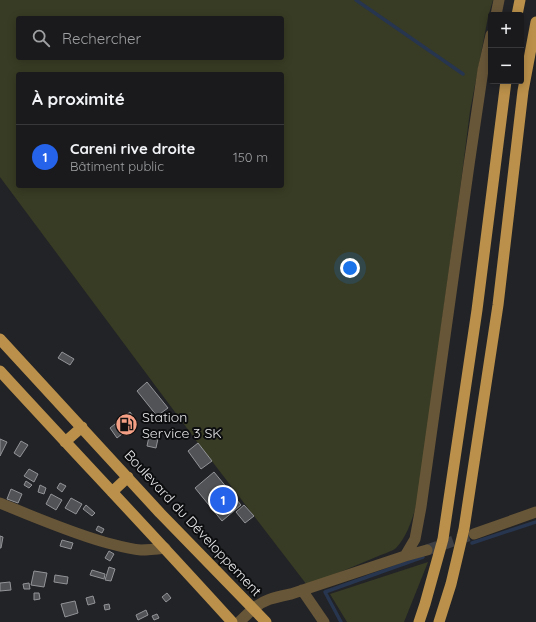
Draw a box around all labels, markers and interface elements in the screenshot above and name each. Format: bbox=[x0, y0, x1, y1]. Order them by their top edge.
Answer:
map controls bbox=[488, 12, 524, 84]
button: + bbox=[488, 12, 524, 48]
search box bbox=[16, 16, 284, 60]
icon: search bbox=[30, 27, 52, 49]
text: Rechercher bbox=[62, 29, 141, 48]
button: − bbox=[488, 48, 524, 84]
text: À proximité bbox=[32, 88, 125, 109]
text: Careni rive droite bbox=[70, 139, 195, 158]
text: 1 bbox=[42, 149, 48, 165]
text: 150 m bbox=[233, 149, 268, 165]
text: Bâtiment public bbox=[70, 158, 164, 174]
your location bbox=[340, 258, 360, 278]
place label: Station Service 3 SK bbox=[142, 408, 222, 442]
fuel station icon: Station Service 3 SK bbox=[113, 412, 139, 438]
street label: Boulevard du Développement bbox=[120, 446, 266, 600]
pin: 1 bbox=[210, 485, 236, 515]

